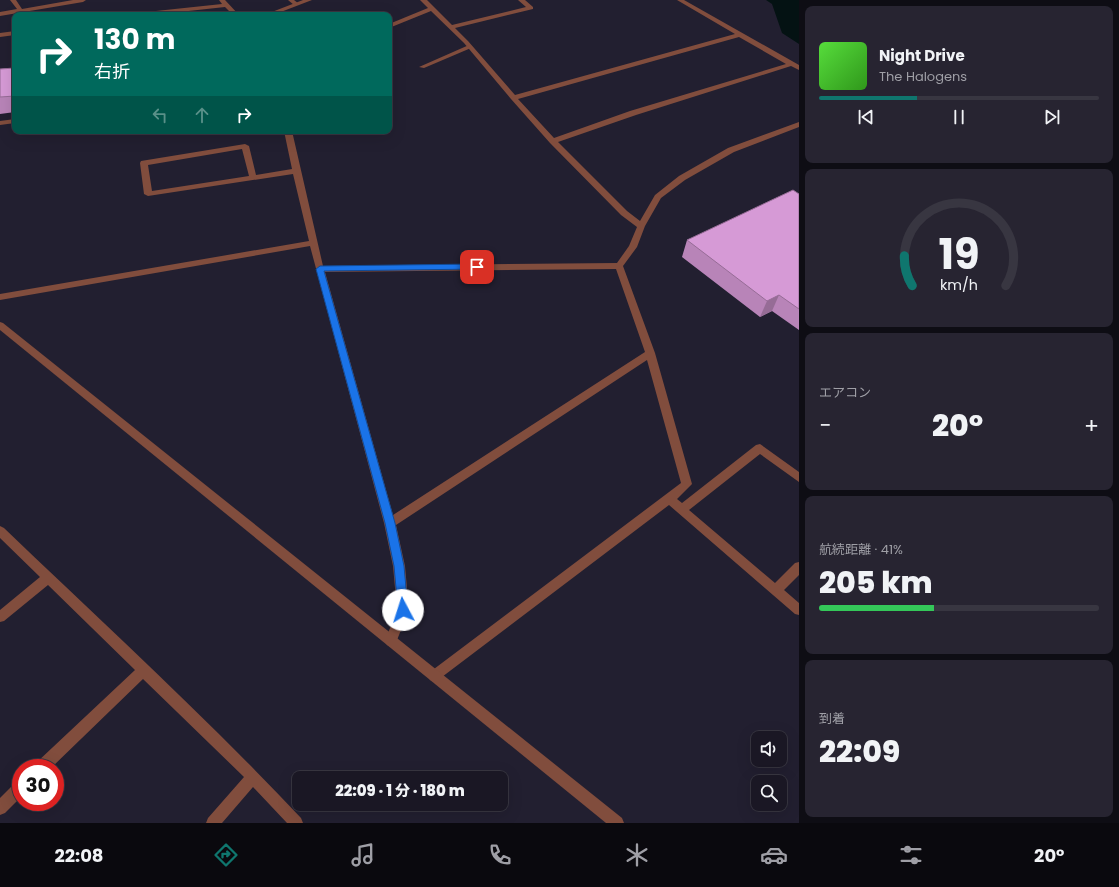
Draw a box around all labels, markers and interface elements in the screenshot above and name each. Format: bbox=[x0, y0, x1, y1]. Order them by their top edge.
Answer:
text: 130 m bbox=[94, 20, 175, 59]
icon: right bbox=[28, 28, 80, 80]
text: Night Drive bbox=[879, 45, 965, 66]
text: 右折 bbox=[94, 59, 130, 84]
text: The Halogens bbox=[879, 67, 967, 86]
icon: left bbox=[149, 104, 171, 126]
icon: ahead bbox=[191, 104, 213, 126]
icon: right bbox=[233, 104, 255, 126]
icon: previous bbox=[855, 106, 877, 128]
icon: pause bbox=[948, 106, 970, 128]
icon: next bbox=[1041, 106, 1063, 128]
text: 19 bbox=[938, 225, 980, 284]
pin bbox=[460, 250, 494, 284]
icon: arrive bbox=[466, 256, 488, 278]
text: km/h bbox=[940, 275, 978, 295]
text: エアコン bbox=[819, 383, 871, 402]
text: 20° bbox=[932, 404, 983, 447]
text: − bbox=[819, 410, 831, 441]
text: + bbox=[1084, 410, 1099, 441]
text: 航続距離 · 41% bbox=[819, 540, 903, 559]
text: 205 km bbox=[819, 561, 933, 604]
position arrow bbox=[382, 589, 424, 631]
text: 到着 bbox=[819, 709, 845, 728]
text: 22:09 bbox=[819, 730, 900, 773]
map controls bbox=[751, 731, 787, 811]
button: sound bbox=[751, 731, 787, 767]
speed limit sign: 30 bbox=[12, 759, 64, 811]
button: search bbox=[751, 775, 787, 811]
text: 22:09 · 1 分 · 180 m bbox=[335, 780, 465, 801]
icon: directions bbox=[212, 841, 240, 869]
icon: music bbox=[349, 841, 377, 869]
icon: phone bbox=[486, 841, 514, 869]
icon: climate bbox=[623, 841, 651, 869]
icon: car bbox=[760, 841, 788, 869]
icon: filters bbox=[897, 841, 925, 869]
text: 22:08 bbox=[54, 843, 104, 868]
text: 20° bbox=[1034, 843, 1064, 868]

